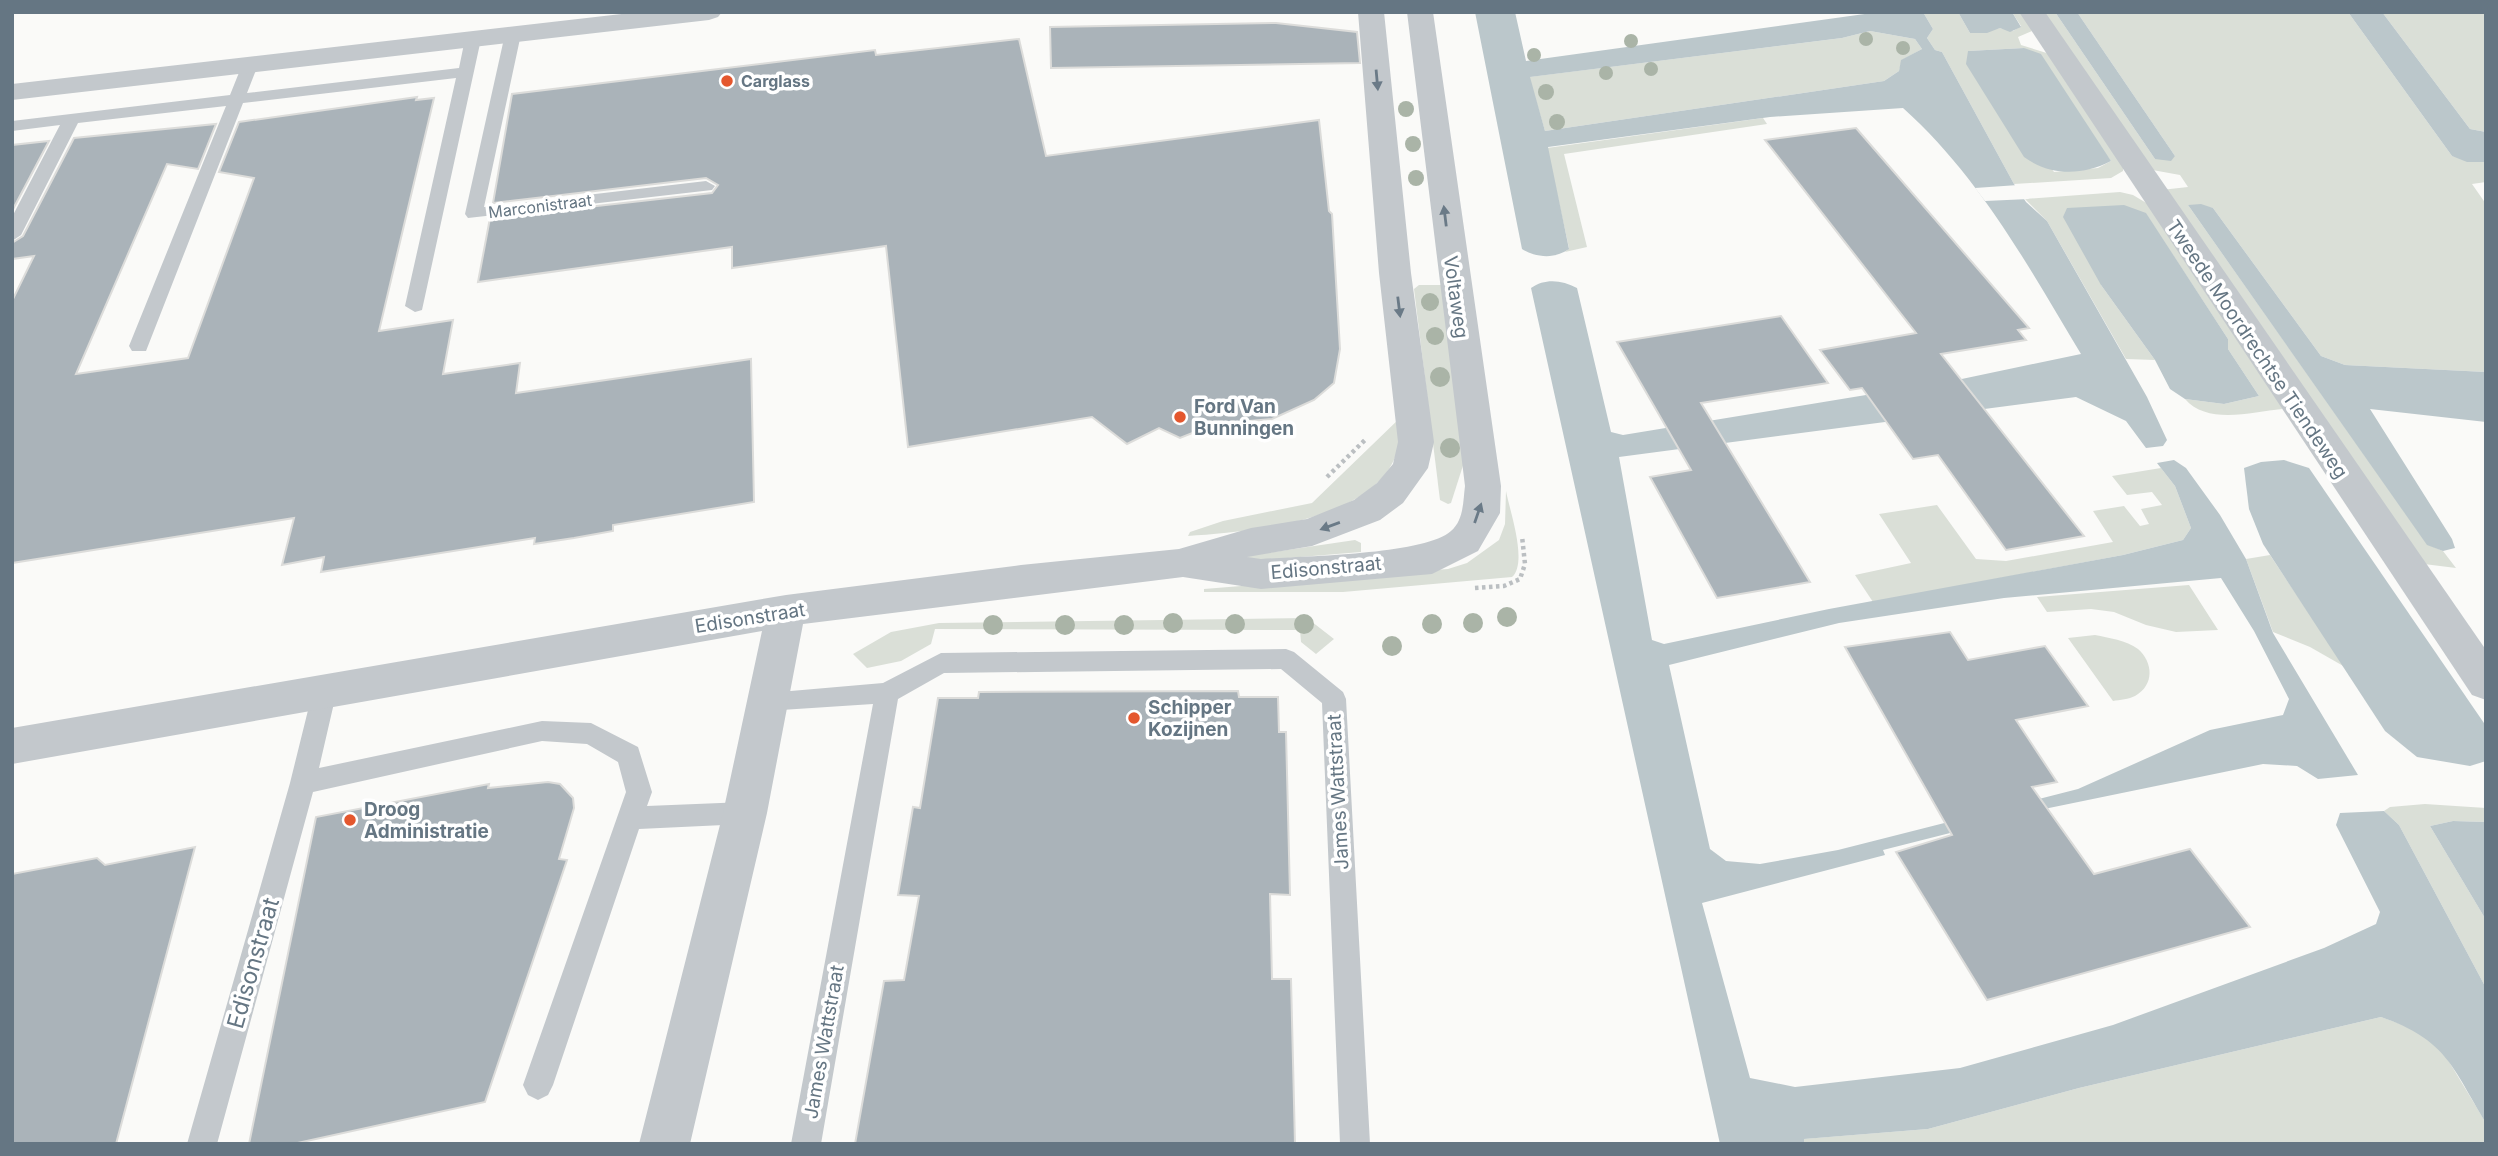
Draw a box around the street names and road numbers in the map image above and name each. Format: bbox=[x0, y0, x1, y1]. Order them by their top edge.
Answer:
street label: Marconistraat bbox=[487, 190, 593, 222]
street label: Tweede Moordrechtse Tiendeweg bbox=[2162, 215, 2352, 483]
street label: Voltaweg bbox=[1439, 254, 1473, 340]
street label: Edisonstraat bbox=[1270, 552, 1382, 584]
street label: Edisonstraat bbox=[693, 598, 807, 638]
street label: James Wattstraat bbox=[1322, 714, 1354, 870]
street label: Edisonstraat bbox=[221, 894, 285, 1032]
street label: James Wattstraat bbox=[799, 963, 849, 1121]

